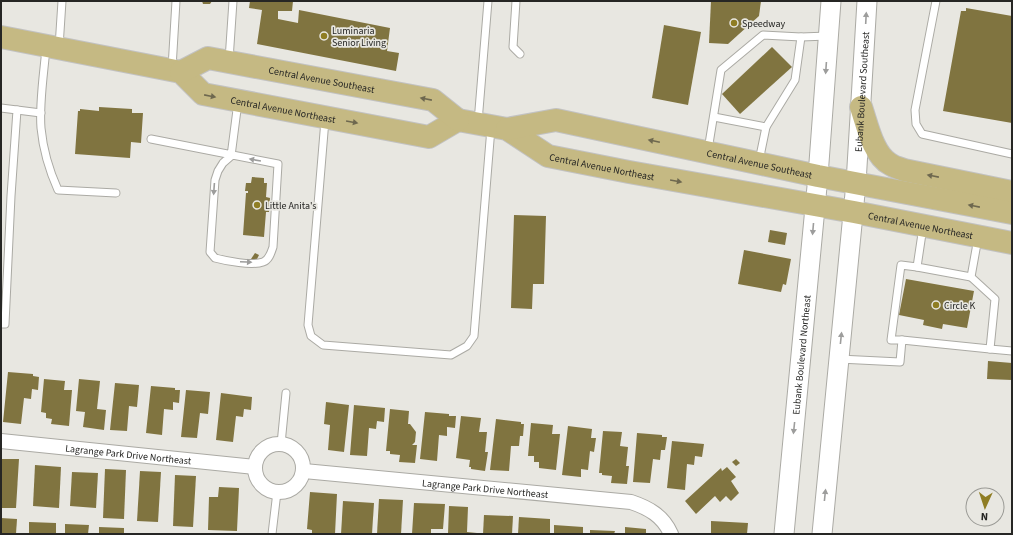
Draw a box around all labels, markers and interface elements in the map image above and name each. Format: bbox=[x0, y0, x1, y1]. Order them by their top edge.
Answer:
one-way arrow bbox=[863, 12, 870, 24]
place label: Speedway bbox=[742, 17, 785, 31]
marker: Speedway bbox=[729, 18, 739, 28]
place label: Luminaria Senior Living bbox=[332, 24, 386, 50]
marker: Luminaria Senior Living bbox=[319, 31, 329, 41]
street label: Eubank Boulevard Southeast bbox=[852, 31, 873, 153]
one-way arrow bbox=[823, 62, 830, 74]
street label: Central Avenue Southeast bbox=[267, 63, 376, 97]
one-way arrow bbox=[204, 93, 216, 99]
street label: Central Avenue Northeast bbox=[229, 93, 337, 127]
one-way arrow bbox=[420, 96, 432, 102]
one-way arrow bbox=[346, 119, 358, 125]
one-way arrow bbox=[648, 137, 660, 143]
street label: Central Avenue Southeast bbox=[705, 146, 814, 183]
street label: Central Avenue Northeast bbox=[548, 150, 656, 184]
one-way arrow bbox=[248, 157, 261, 163]
one-way arrow bbox=[926, 173, 939, 179]
one-way arrow bbox=[670, 178, 682, 184]
one-way arrow bbox=[211, 183, 218, 195]
place label: Little Anita's bbox=[265, 199, 316, 213]
marker: Little Anita's bbox=[252, 200, 262, 210]
one-way arrow bbox=[968, 202, 980, 208]
street label: Central Avenue Northeast bbox=[867, 209, 975, 243]
one-way arrow bbox=[810, 222, 817, 235]
one-way arrow bbox=[240, 259, 252, 266]
street label: Eubank Boulevard Northeast bbox=[789, 294, 815, 415]
place label: Circle K bbox=[944, 299, 976, 313]
marker: Circle K bbox=[931, 300, 941, 310]
one-way arrow bbox=[838, 332, 844, 344]
one-way arrow bbox=[791, 422, 798, 434]
street label: Lagrange Park Drive Northeast bbox=[65, 442, 192, 468]
street label: Lagrange Park Drive Northeast bbox=[421, 476, 549, 502]
north arrow bbox=[965, 487, 1005, 527]
one-way arrow bbox=[822, 489, 828, 501]
text: N bbox=[980, 509, 989, 524]

